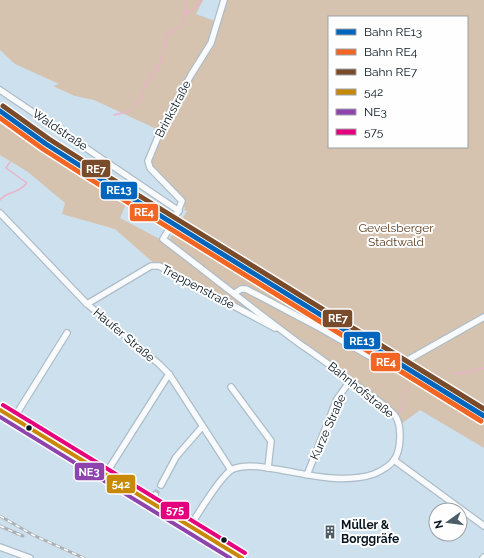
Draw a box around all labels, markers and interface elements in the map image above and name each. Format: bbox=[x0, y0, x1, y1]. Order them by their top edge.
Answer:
legend bbox=[328, 16, 468, 148]
text: Bahn RE13 bbox=[364, 25, 422, 39]
text: Bahn RE4 bbox=[364, 45, 418, 59]
text: Bahn RE7 bbox=[364, 65, 418, 79]
street label: Brinkstraße bbox=[152, 78, 194, 140]
text: 542 bbox=[364, 85, 383, 99]
text: NE3 bbox=[364, 105, 387, 119]
street label: Waldstraße bbox=[30, 106, 90, 154]
text: 575 bbox=[364, 125, 384, 139]
line badge: RE7 bbox=[81, 159, 111, 178]
text: RE7 bbox=[86, 163, 107, 176]
line badge: RE13 bbox=[100, 181, 138, 200]
text: RE13 bbox=[106, 184, 132, 197]
line badge: RE4 bbox=[129, 203, 159, 222]
text: RE4 bbox=[134, 206, 154, 219]
park label: Gevelsberger Stadtwald bbox=[359, 221, 434, 249]
street label: Treppenstraße bbox=[159, 262, 237, 312]
street label: Haufer Straße bbox=[90, 305, 158, 365]
line badge: RE7 bbox=[322, 309, 353, 328]
text: RE7 bbox=[328, 312, 349, 325]
line badge: RE13 bbox=[343, 331, 381, 350]
text: RE13 bbox=[349, 335, 375, 348]
line badge: RE4 bbox=[370, 352, 401, 372]
text: RE4 bbox=[376, 356, 396, 369]
street label: Bahnhofstraße bbox=[325, 359, 397, 421]
street label: Kurze Straße bbox=[307, 392, 349, 462]
unlabelled marker bbox=[24, 423, 34, 433]
line badge: NE3 bbox=[74, 462, 105, 481]
text: NE3 bbox=[78, 466, 100, 479]
line badge: 542 bbox=[106, 474, 136, 494]
text: 542 bbox=[112, 478, 130, 491]
line badge: 575 bbox=[160, 501, 190, 520]
north arrow bbox=[428, 502, 468, 542]
text: 575 bbox=[166, 504, 184, 517]
place label: Müller & Borggräfe bbox=[341, 518, 399, 546]
text: N bbox=[431, 519, 446, 530]
building icon: Müller & Borggräfe bbox=[322, 524, 338, 540]
unlabelled marker bbox=[219, 535, 229, 545]

